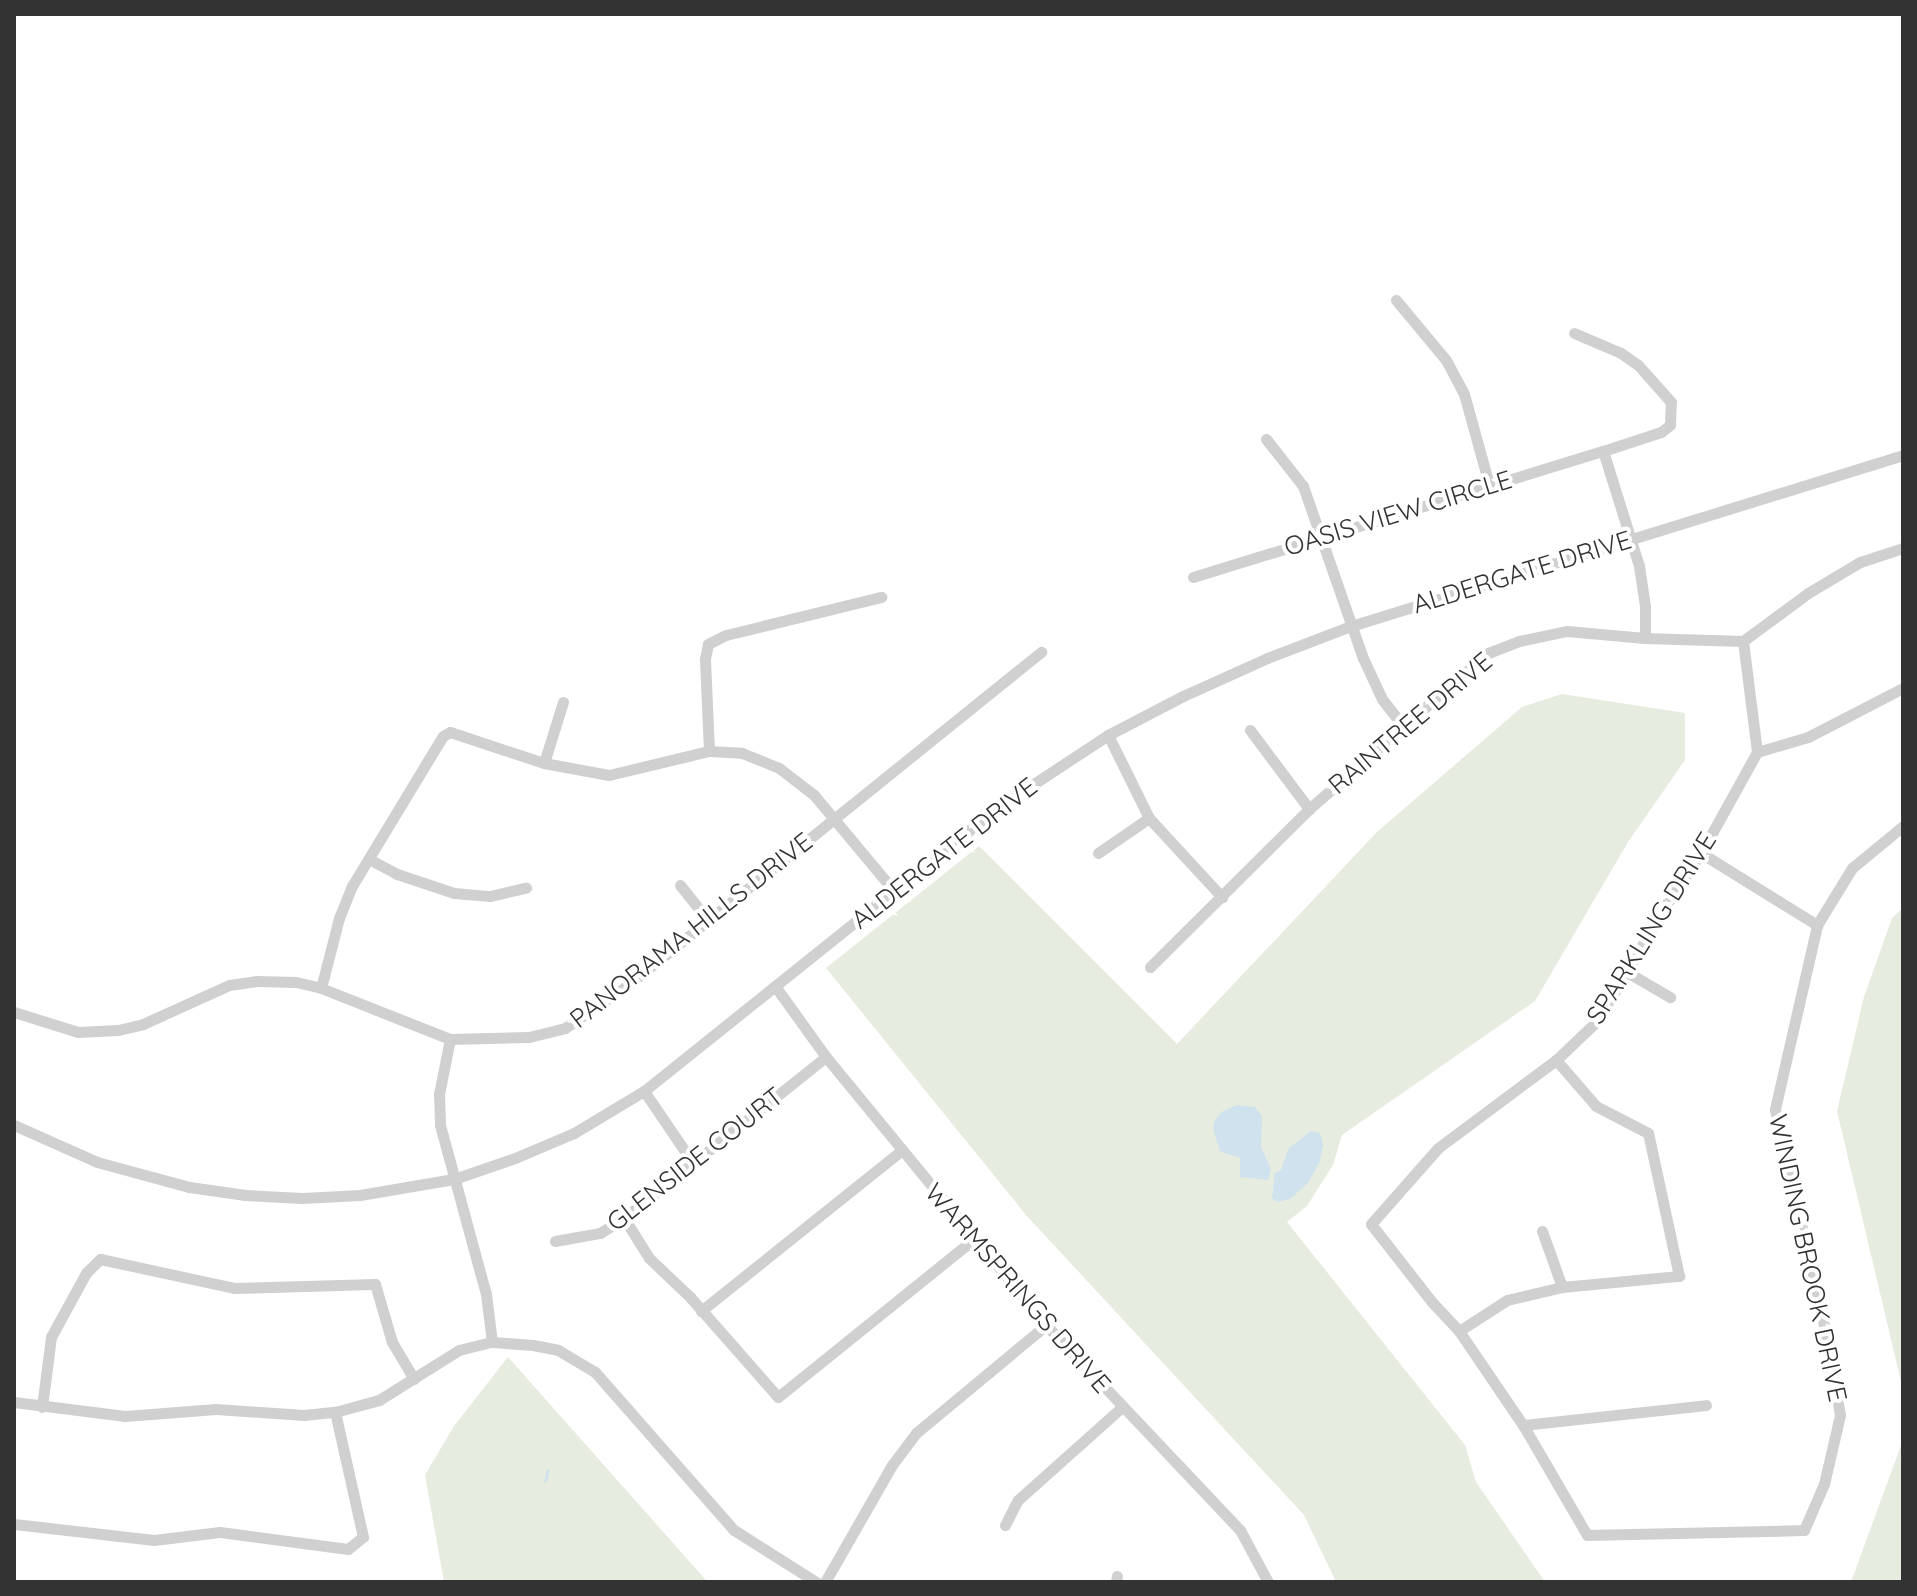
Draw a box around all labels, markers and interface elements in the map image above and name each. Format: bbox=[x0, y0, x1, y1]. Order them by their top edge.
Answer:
street label: OASIS VIEW CIRCLE bbox=[1280, 464, 1516, 562]
street label: ALDERGATE DRIVE bbox=[1409, 524, 1635, 620]
street label: RAINTREE DRIVE bbox=[1322, 645, 1498, 801]
street label: ALDERGATE DRIVE bbox=[845, 771, 1043, 935]
street label: PANORAMA HILLS DRIVE bbox=[564, 826, 818, 1034]
street label: SPARKLING DRIVE bbox=[1579, 826, 1723, 1030]
street label: GLENSIDE COURT bbox=[601, 1080, 789, 1238]
street label: WINDING BROOK DRIVE bbox=[1762, 1111, 1854, 1405]
street label: WARMSPRINGS DRIVE bbox=[918, 1177, 1118, 1399]

